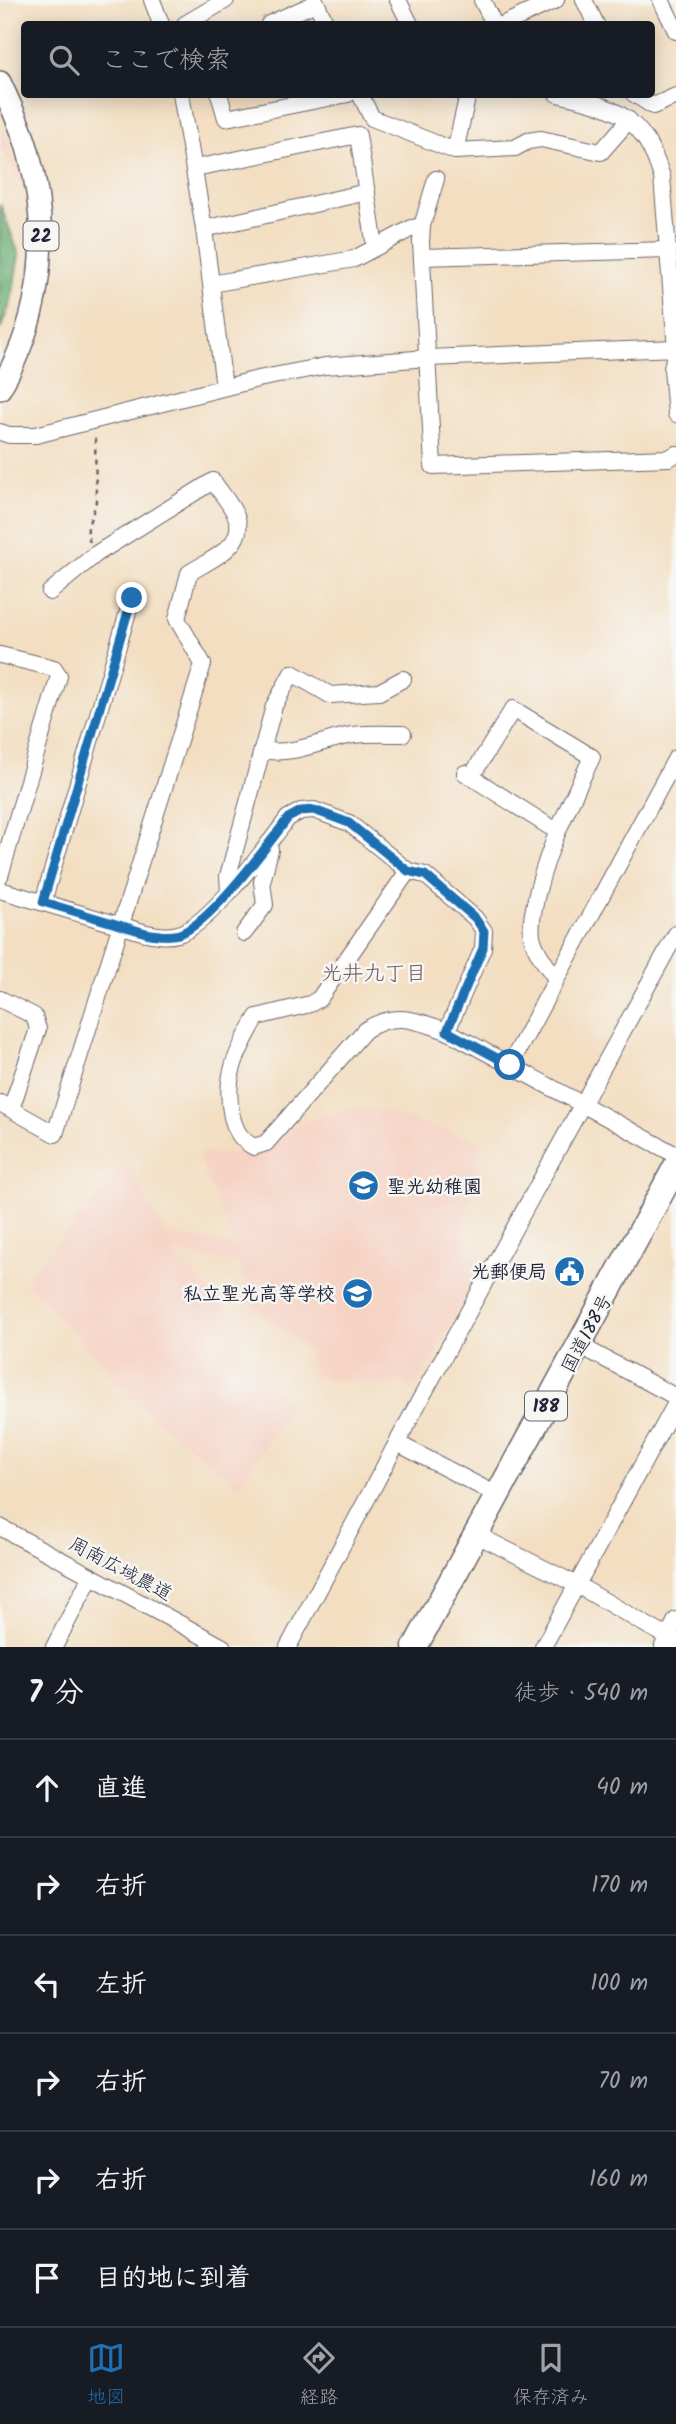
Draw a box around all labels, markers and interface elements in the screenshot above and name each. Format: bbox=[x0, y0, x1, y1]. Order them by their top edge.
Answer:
search box bbox=[21, 21, 655, 98]
text: ここで検索 bbox=[101, 40, 231, 82]
icon: search bbox=[45, 41, 83, 79]
road number: 22 bbox=[23, 222, 58, 250]
route end bbox=[116, 582, 147, 613]
district label: 光井九丁目 bbox=[322, 958, 427, 991]
route start bbox=[494, 1049, 525, 1080]
school or university icon: 聖光幼稚園 bbox=[347, 1169, 381, 1203]
place label: 聖光幼稚園 bbox=[387, 1173, 482, 1203]
public building icon: 光郵便局 bbox=[553, 1254, 587, 1288]
place label: 光郵便局 bbox=[471, 1258, 547, 1288]
school or university icon: 私立聖光高等学校 bbox=[341, 1276, 375, 1310]
place label: 私立聖光高等学校 bbox=[183, 1280, 335, 1310]
street label: 国道188号 bbox=[554, 1289, 621, 1379]
road number: 188 bbox=[525, 1392, 567, 1420]
street label: 周南広域農道 bbox=[63, 1530, 177, 1610]
text: 7 分 bbox=[28, 1670, 84, 1718]
text: 徒歩 · 540 m bbox=[514, 1676, 648, 1712]
text: 直進 bbox=[95, 1768, 147, 1810]
icon: ahead bbox=[28, 1769, 66, 1807]
text: 40 m bbox=[596, 1770, 648, 1806]
text: 右折 bbox=[95, 1866, 147, 1908]
icon: right bbox=[28, 1867, 66, 1905]
text: 170 m bbox=[591, 1868, 648, 1904]
text: 左折 bbox=[95, 1964, 147, 2006]
icon: left bbox=[28, 1965, 66, 2003]
text: 100 m bbox=[590, 1966, 648, 2002]
text: 右折 bbox=[95, 2062, 147, 2104]
icon: right bbox=[28, 2063, 66, 2101]
text: 70 m bbox=[598, 2064, 648, 2100]
text: 右折 bbox=[95, 2160, 147, 2202]
icon: right bbox=[28, 2161, 66, 2199]
text: 160 m bbox=[589, 2162, 648, 2198]
text: 目的地に到着 bbox=[95, 2258, 251, 2300]
icon: arrive bbox=[28, 2259, 66, 2297]
tab: 地図 bbox=[87, 2339, 125, 2413]
tab: 経路 bbox=[300, 2339, 338, 2413]
tab: 保存済み bbox=[513, 2339, 589, 2413]

